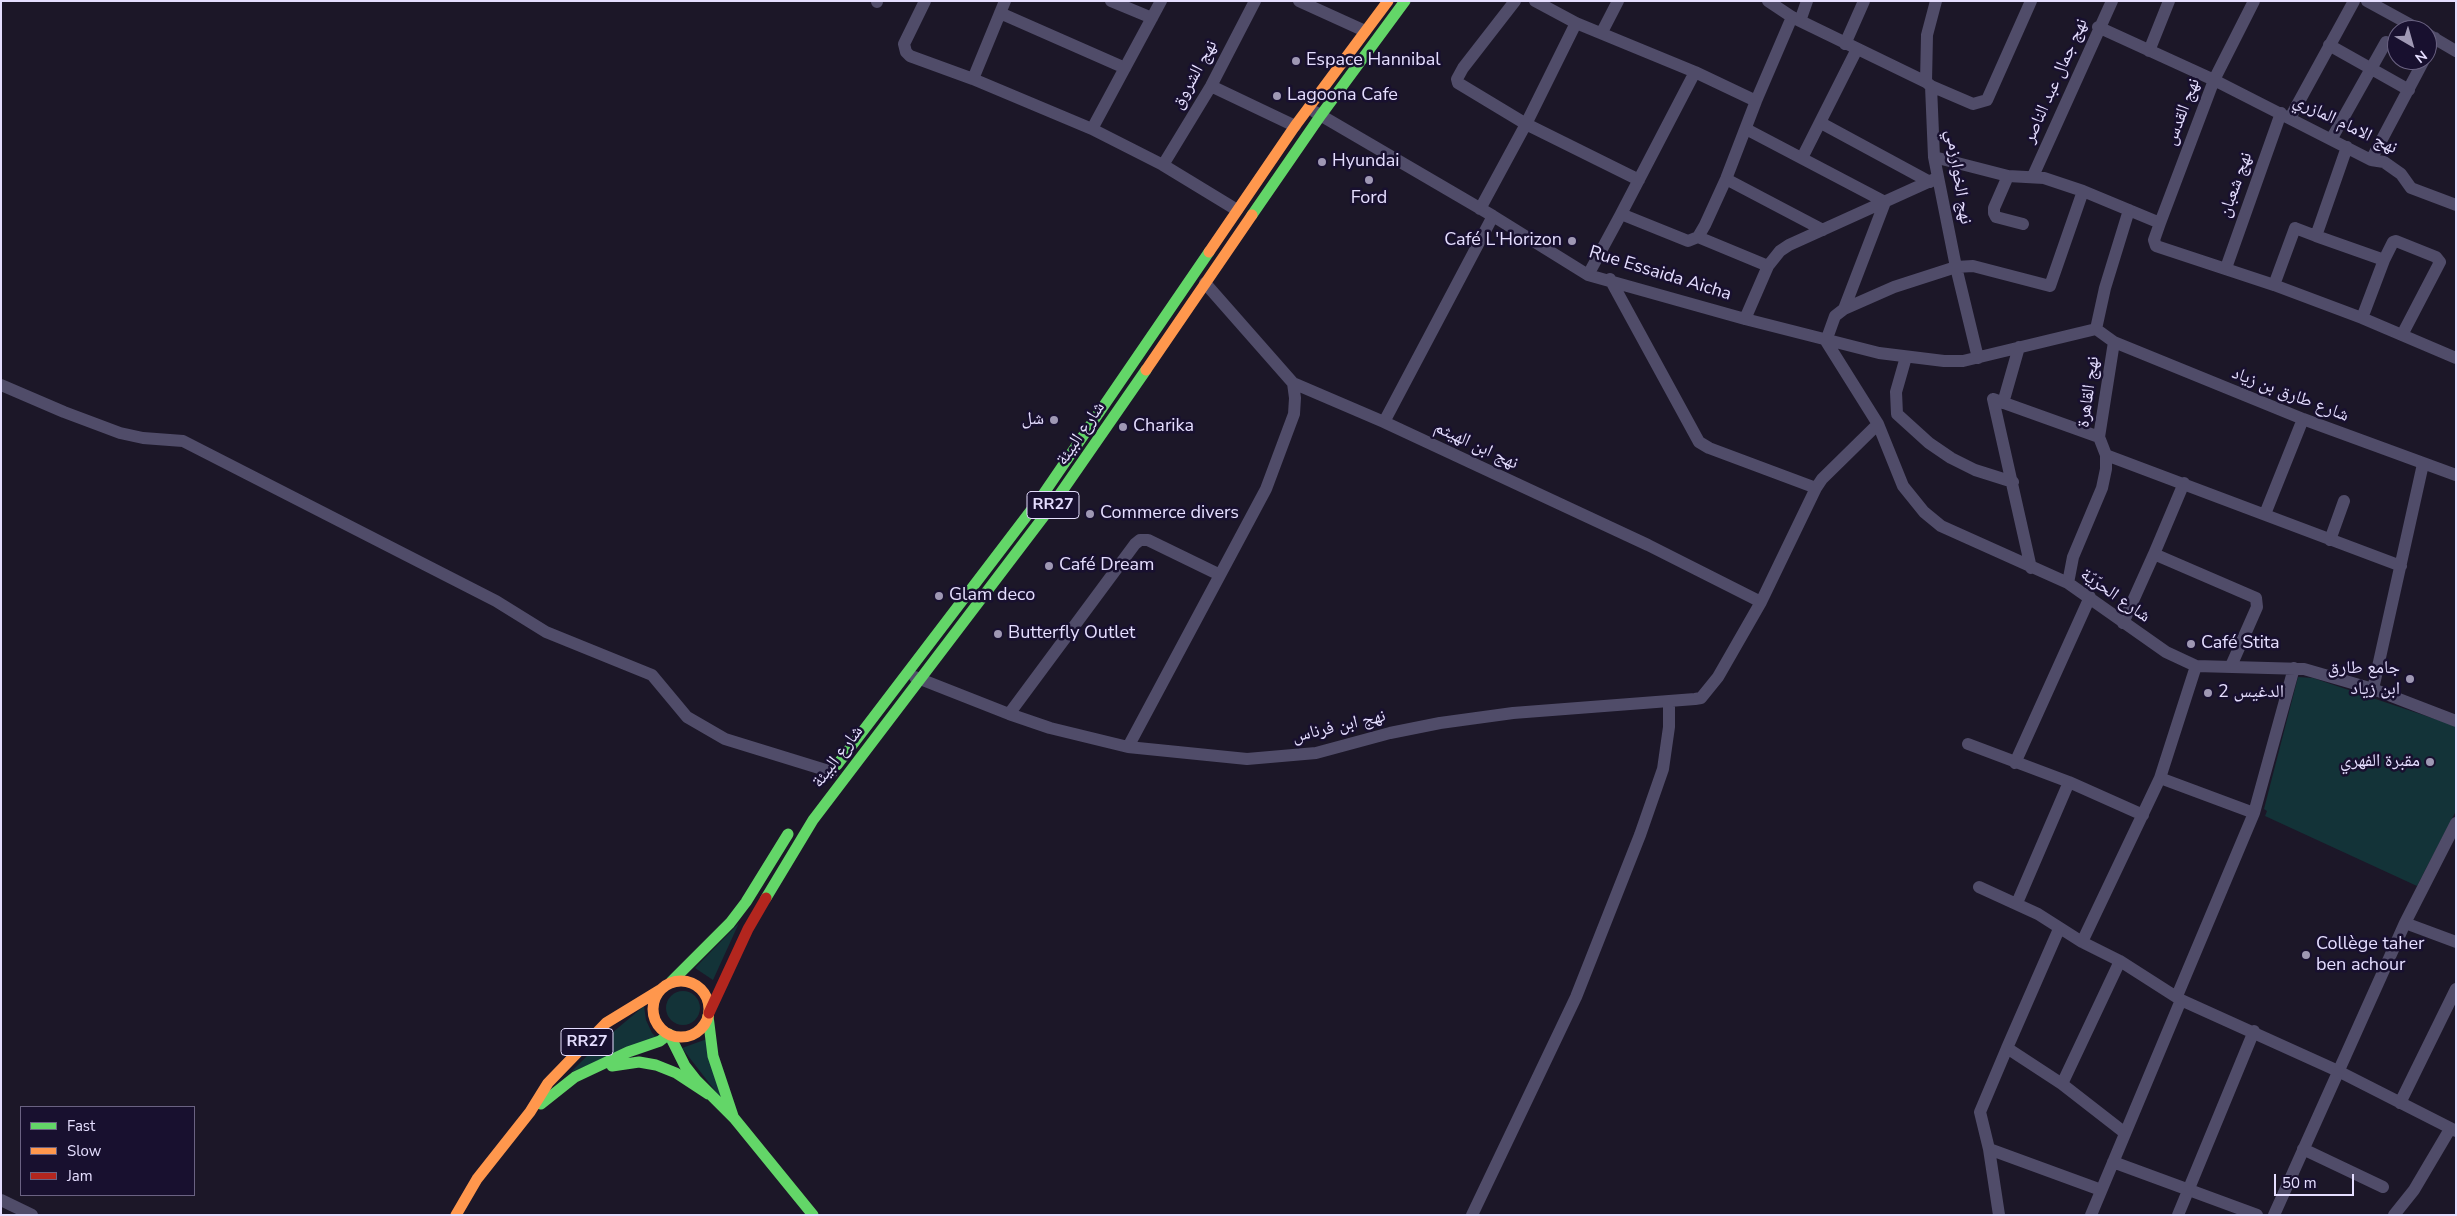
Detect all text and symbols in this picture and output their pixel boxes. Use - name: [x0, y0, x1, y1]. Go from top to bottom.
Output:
- street label: نهج جمال عبد الناصر: [2019, 15, 2093, 147]
- north arrow: [2387, 20, 2437, 70]
- street label: نهج الشروق: [1167, 37, 1223, 113]
- text: N: [2411, 46, 2431, 67]
- place label: Espace Hannibal: [1306, 50, 1441, 72]
- marker: Espace Hannibal: [1290, 55, 1302, 67]
- street label: نهج القدس: [2160, 75, 2206, 149]
- place label: Lagoona Cafe: [1287, 85, 1398, 107]
- marker: Lagoona Cafe: [1271, 90, 1283, 102]
- street label: نهج الامام المازري: [2289, 90, 2401, 160]
- street label: نهج الخوارزمي: [1940, 128, 1976, 226]
- street label: نهج شعبان: [2214, 149, 2258, 221]
- place label: Hyundai: [1332, 151, 1399, 173]
- marker: Hyundai: [1316, 156, 1328, 168]
- marker: Ford: [1363, 174, 1375, 186]
- place label: Ford: [1351, 188, 1387, 210]
- place label: Café L'Horizon: [1444, 230, 1562, 252]
- marker: Café L'Horizon: [1566, 235, 1578, 247]
- street label: Rue Essaida Aicha: [1586, 242, 1734, 306]
- street label: نهج القاهرة: [2073, 355, 2105, 429]
- street label: شارع طارق بن زياد: [2228, 363, 2352, 427]
- street label: شارع البيئة: [1052, 398, 1110, 470]
- place label: شل: [1022, 409, 1044, 431]
- marker: شل: [1048, 414, 1060, 426]
- place label: Charika: [1133, 416, 1194, 438]
- street label: نهج ابن الهيثم: [1431, 417, 1521, 475]
- marker: Charika: [1117, 421, 1129, 433]
- road number: RR27: [1027, 492, 1079, 518]
- place label: Commerce divers: [1100, 503, 1239, 525]
- marker: Commerce divers: [1084, 508, 1096, 520]
- place label: Café Dream: [1059, 555, 1155, 577]
- marker: Café Dream: [1043, 560, 1055, 572]
- street label: شارع الحرّيّة: [2076, 564, 2154, 628]
- place label: Glam deco: [949, 585, 1035, 607]
- marker: Glam deco: [933, 590, 945, 602]
- place label: Butterfly Outlet: [1008, 623, 1135, 645]
- marker: Butterfly Outlet: [992, 628, 1004, 640]
- place label: Café Stita: [2201, 633, 2280, 655]
- marker: Café Stita: [2185, 638, 2197, 650]
- place label: جامع طارق ابن زياد: [2328, 658, 2400, 701]
- marker: جامع طارق ابن زياد: [2404, 673, 2416, 685]
- place label: الدغيس 2: [2218, 682, 2284, 704]
- marker: الدغيس 2: [2202, 687, 2214, 699]
- street label: نهج ابن فرناس: [1290, 706, 1388, 748]
- street label: شارع البيئة: [808, 722, 868, 792]
- place label: مقبرة الفهري: [2340, 751, 2420, 773]
- marker: مقبرة الفهري: [2424, 756, 2436, 768]
- place label: Collège taher ben achour: [2316, 934, 2424, 976]
- marker: Collège taher ben achour: [2300, 949, 2312, 961]
- road number: RR27: [561, 1028, 613, 1056]
- legend: [20, 1106, 195, 1196]
- text: Fast: [67, 1116, 95, 1136]
- text: Slow: [67, 1141, 101, 1161]
- scale bar: [2277, 1164, 2357, 1196]
- text: Jam: [67, 1166, 93, 1186]
- text: 50 m: [2282, 1173, 2317, 1193]

